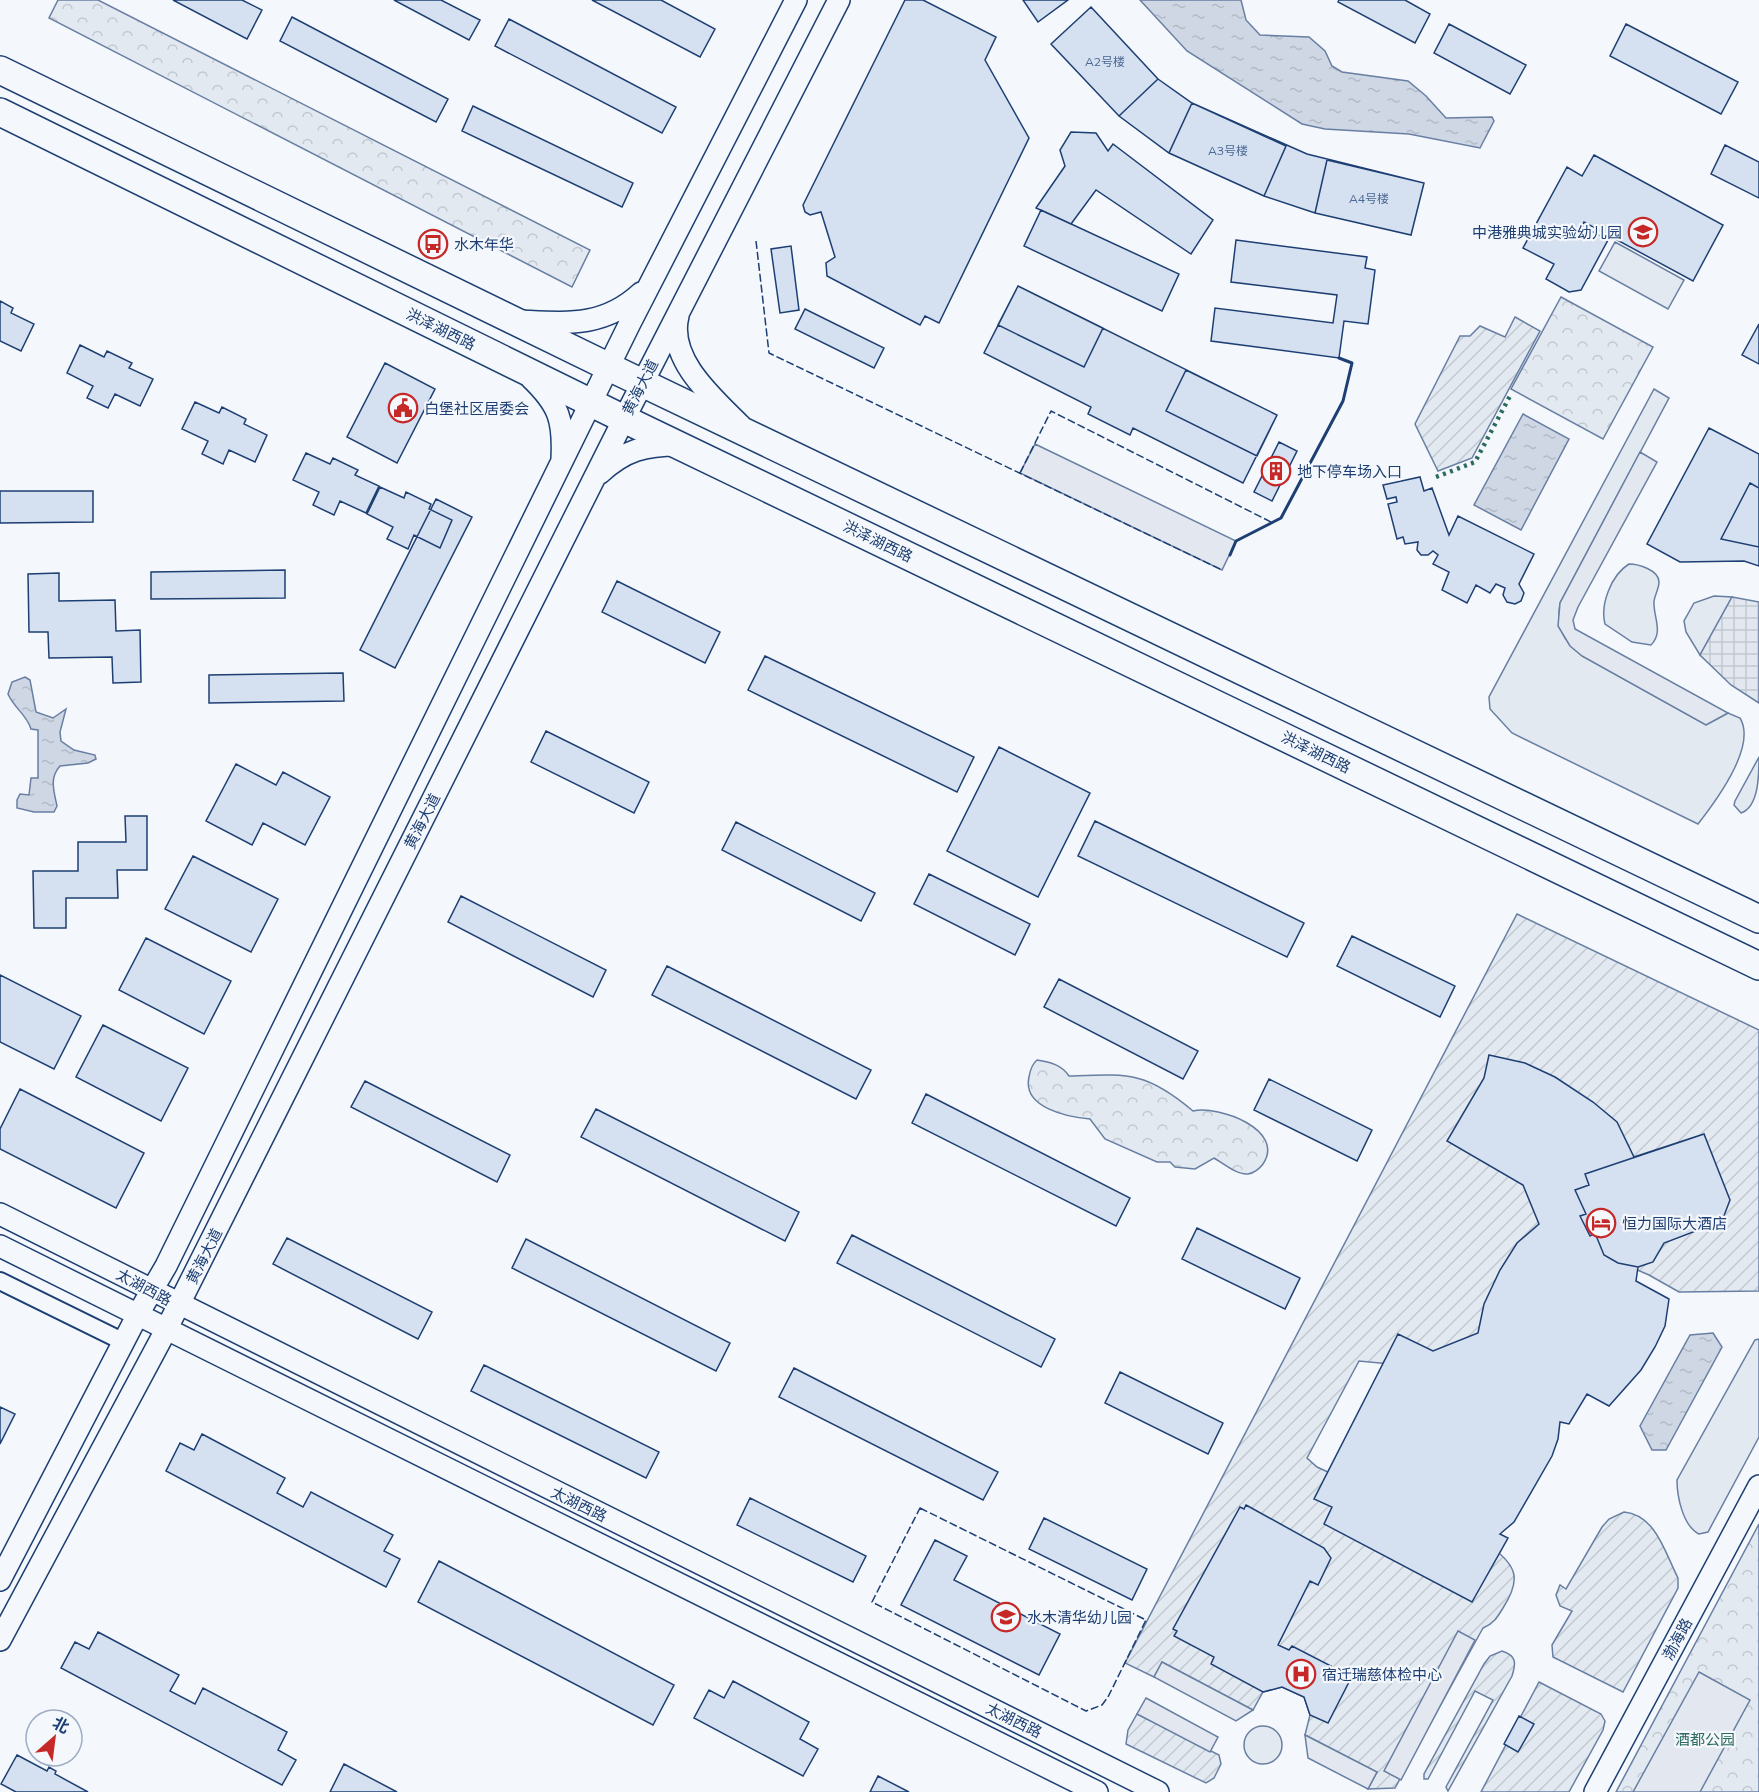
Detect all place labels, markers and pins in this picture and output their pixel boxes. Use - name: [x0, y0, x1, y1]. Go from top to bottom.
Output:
- school or university icon: 中港雅典城实验幼儿园: [1627, 216, 1659, 248]
- place label: 中港雅典城实验幼儿园: [1472, 223, 1622, 242]
- bus stop icon: 水木年华: [417, 228, 449, 260]
- place label: 水木年华: [454, 235, 514, 254]
- public building icon: 白堡社区居委会: [387, 392, 419, 424]
- place label: 白堡社区居委会: [424, 399, 529, 418]
- building icon: 地下停车场入口: [1260, 455, 1292, 487]
- place label: 地下停车场入口: [1297, 462, 1402, 481]
- hotel icon: 恒力国际大酒店: [1585, 1207, 1617, 1239]
- place label: 恒力国际大酒店: [1622, 1214, 1727, 1233]
- school or university icon: 水木清华幼儿园: [990, 1601, 1022, 1633]
- place label: 水木清华幼儿园: [1027, 1608, 1132, 1627]
- hospital icon: 宿迁瑞慈体检中心: [1285, 1658, 1317, 1690]
- place label: 宿迁瑞慈体检中心: [1322, 1665, 1442, 1684]

